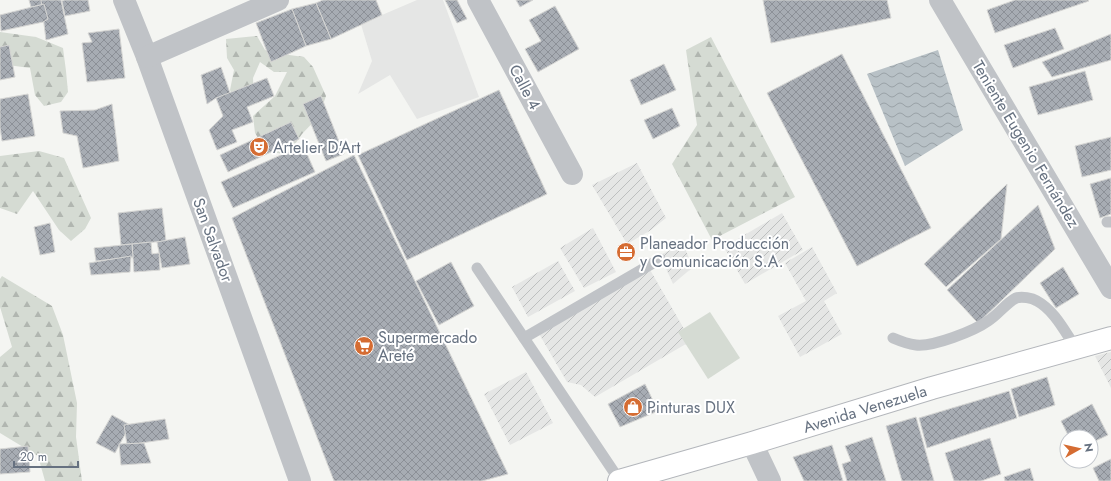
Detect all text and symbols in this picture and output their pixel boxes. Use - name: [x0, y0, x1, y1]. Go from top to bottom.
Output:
- street label: Teniente Eugenio Fernández: [967, 56, 1085, 232]
- street label: Calle 4: [503, 60, 547, 114]
- theatre icon: Artelier D'Art: [248, 136, 270, 158]
- place label: Artelier D'Art: [273, 136, 361, 159]
- street label: San Salvador: [187, 195, 239, 286]
- place label: Planeador Producción y Comunicación S.A.: [640, 232, 789, 273]
- office icon: Planeador Producción y Comunicación S.A.: [615, 241, 637, 263]
- place label: Supermercado Areté: [378, 326, 477, 367]
- supermarket icon: Supermercado Areté: [353, 335, 375, 357]
- street label: Avenida Venezuela: [800, 379, 930, 439]
- shop icon: Pinturas DUX: [622, 396, 644, 418]
- place label: Pinturas DUX: [647, 396, 735, 419]
- north arrow: [1059, 429, 1099, 469]
- text: N: [1080, 442, 1097, 453]
- scale bar: [14, 443, 78, 469]
- text: 20 m: [20, 448, 47, 466]

